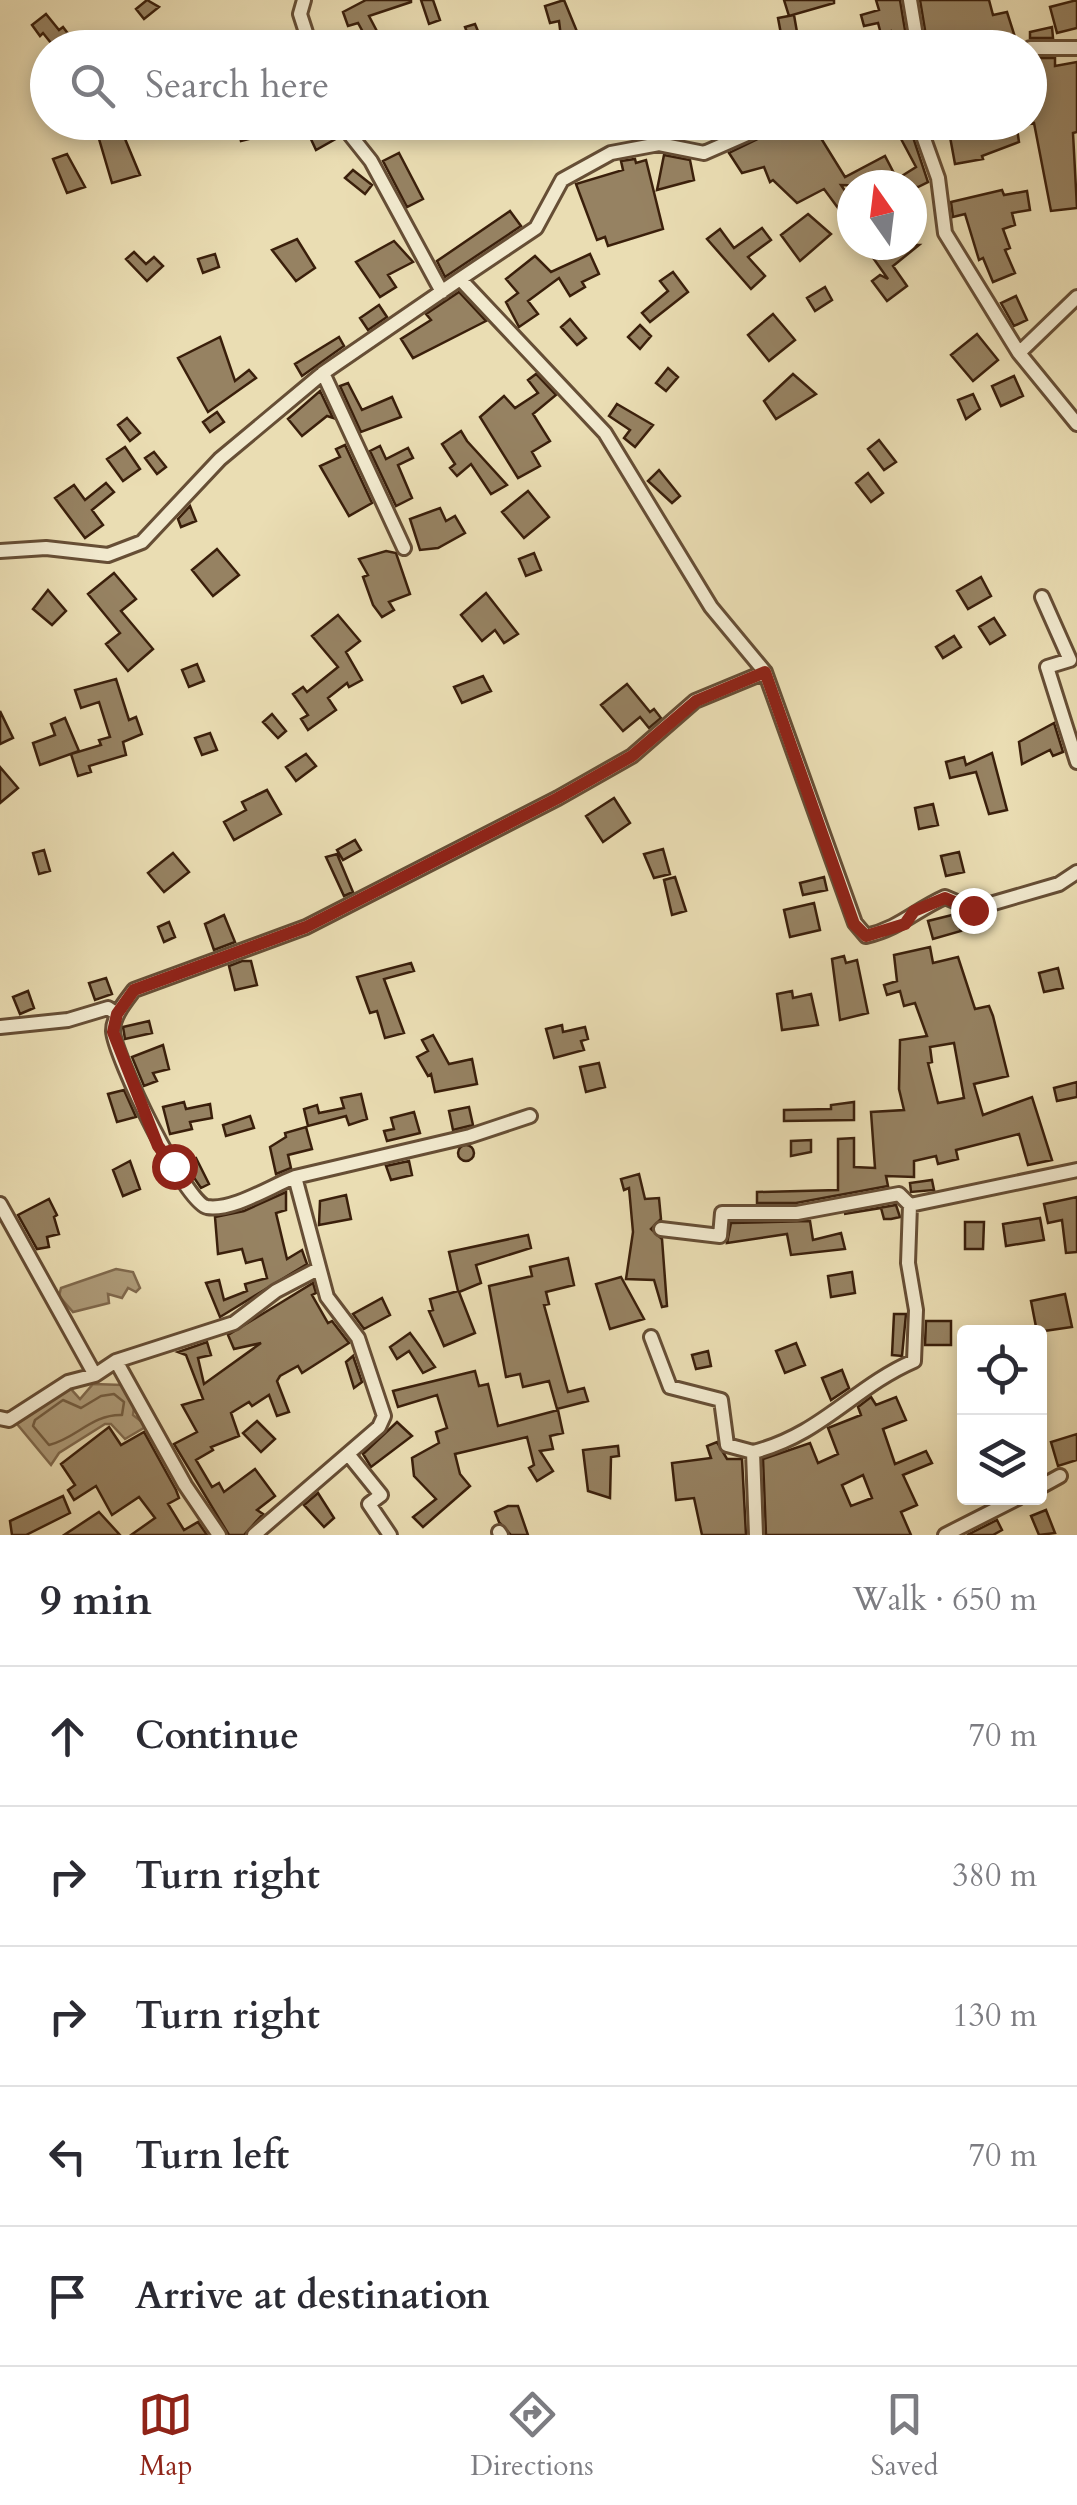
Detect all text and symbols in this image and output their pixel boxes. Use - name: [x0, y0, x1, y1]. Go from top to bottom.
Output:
- search box: [30, 30, 1047, 140]
- icon: search: [65, 58, 120, 113]
- text: Search here: [145, 59, 329, 111]
- north arrow: [837, 170, 927, 260]
- route end: [951, 888, 997, 934]
- route start: [152, 1144, 198, 1190]
- map controls: [957, 1325, 1047, 1505]
- button: locate: [957, 1325, 1047, 1415]
- button: layers: [957, 1415, 1047, 1505]
- text: 9 min: [40, 1572, 152, 1629]
- text: Walk · 650 m: [852, 1578, 1037, 1622]
- icon: ahead: [40, 1709, 95, 1764]
- text: Continue: [135, 1710, 299, 1762]
- text: 70 m: [969, 1714, 1037, 1758]
- icon: right: [40, 1849, 95, 1904]
- text: Turn right: [135, 1850, 320, 1902]
- text: 380 m: [952, 1854, 1037, 1898]
- icon: right: [40, 1989, 95, 2044]
- text: Turn right: [135, 1990, 320, 2042]
- text: 130 m: [952, 1994, 1037, 2038]
- icon: left: [40, 2129, 95, 2184]
- text: Turn left: [135, 2130, 289, 2182]
- text: 70 m: [969, 2134, 1037, 2178]
- icon: arrive: [40, 2269, 95, 2324]
- text: Arrive at destination: [135, 2270, 490, 2322]
- tab: Map: [138, 2387, 193, 2485]
- tab: Directions: [470, 2387, 594, 2485]
- tab: Saved: [871, 2387, 939, 2485]

